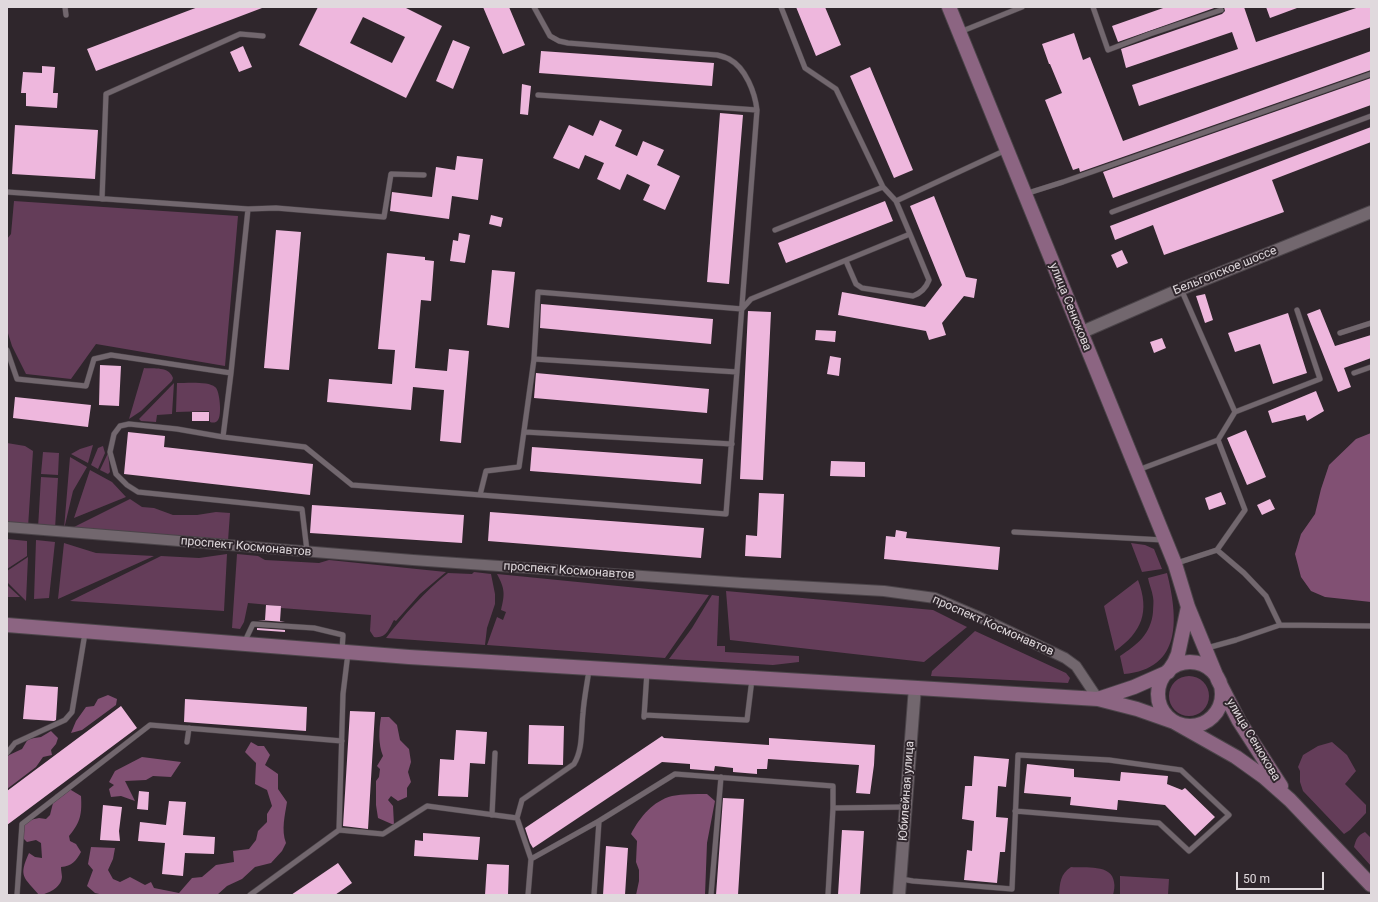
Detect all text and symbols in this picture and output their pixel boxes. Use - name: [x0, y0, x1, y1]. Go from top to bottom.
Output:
- street label: Бельгопское шоссе: [1171, 244, 1279, 298]
- street label: улица Сенюкова: [1046, 261, 1094, 353]
- street label: проспект Космонавтов: [180, 534, 312, 560]
- street label: проспект Космонавтов: [503, 559, 635, 583]
- street label: проспект Космонавтов: [930, 593, 1056, 659]
- street label: улица Сенюкова: [1223, 696, 1283, 784]
- street label: Юбилейная улица: [896, 740, 918, 842]
- scale bar: [1238, 864, 1326, 890]
- text: 50 m: [1243, 872, 1270, 886]

